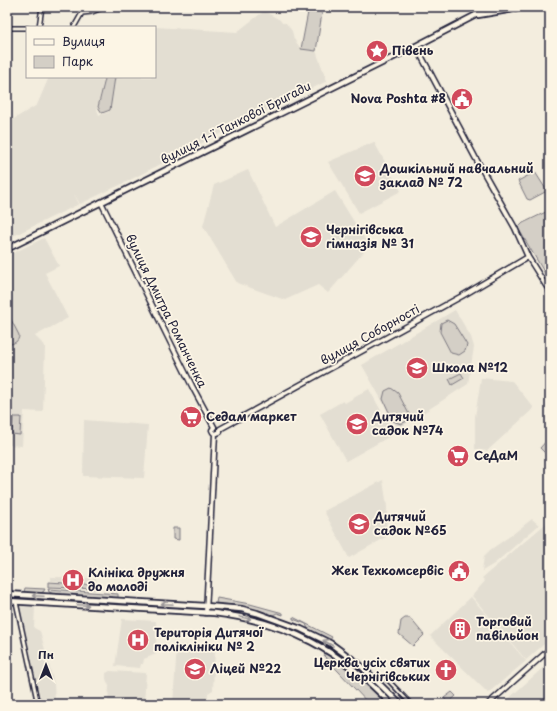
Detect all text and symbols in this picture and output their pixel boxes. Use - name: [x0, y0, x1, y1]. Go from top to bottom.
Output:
- legend: [26, 26, 156, 78]
- text: Вулиця: [62, 32, 105, 50]
- place icon: Півень: [364, 38, 390, 64]
- place label: Півень: [392, 41, 434, 59]
- text: Парк: [62, 52, 94, 70]
- street label: вулиця 1-ї Танкової Бригади: [157, 76, 314, 168]
- public building icon: Nova Poshta #8: [449, 86, 475, 112]
- place label: Nova Poshta #8: [351, 89, 446, 107]
- place label: Дошкільний навчальний заклад № 72: [379, 159, 533, 191]
- school or university icon: Дошкільний навчальний заклад № 72: [352, 163, 378, 189]
- place label: Чернігівська гімназія № 31: [326, 220, 414, 252]
- school or university icon: Чернігівська гімназія № 31: [298, 224, 324, 250]
- street label: вулиця Дмитра Романченка: [122, 231, 212, 391]
- street label: вулиця Соборності: [317, 299, 422, 369]
- school or university icon: Школа №12: [404, 355, 430, 381]
- place label: Школа №12: [432, 358, 509, 376]
- supermarket icon: Седам маркет: [178, 404, 204, 430]
- place label: Седам маркет: [206, 407, 297, 425]
- place label: Дитячий садок №74: [371, 407, 443, 439]
- school or university icon: Дитячий садок №74: [344, 411, 370, 437]
- supermarket icon: СеДаМ: [445, 443, 471, 469]
- place label: СеДаМ: [474, 446, 518, 464]
- place label: Дитячий садок №65: [373, 507, 447, 539]
- school or university icon: Дитячий садок №65: [346, 511, 372, 537]
- public building icon: Жек Техкомсервіс: [446, 558, 472, 584]
- place label: Жек Техкомсервіс: [331, 561, 444, 579]
- place label: Клініка дружня до молоді: [88, 563, 185, 595]
- hospital icon: Клініка дружня до молоді: [60, 567, 86, 593]
- one-way arrow: [32, 592, 45, 599]
- one-way arrow: [161, 600, 174, 607]
- one-way arrow: [76, 602, 89, 609]
- place label: Торговий павільйон: [476, 612, 539, 644]
- one-way arrow: [238, 614, 251, 622]
- building icon: Торговий павільйон: [447, 616, 473, 642]
- place label: Територія Дитячої поліклініки № 2: [154, 623, 265, 655]
- hospital icon: Територія Дитячої поліклініки № 2: [125, 627, 151, 653]
- one-way arrow: [322, 638, 334, 646]
- north arrow: [26, 645, 66, 685]
- text: Пн: [38, 646, 54, 663]
- place label: Церква усіх святих Чернігівських: [314, 653, 431, 685]
- school or university icon: Ліцей №22: [182, 656, 208, 682]
- church icon: Церква усіх святих Чернігівських: [433, 657, 459, 683]
- place label: Ліцей №22: [210, 659, 281, 677]

